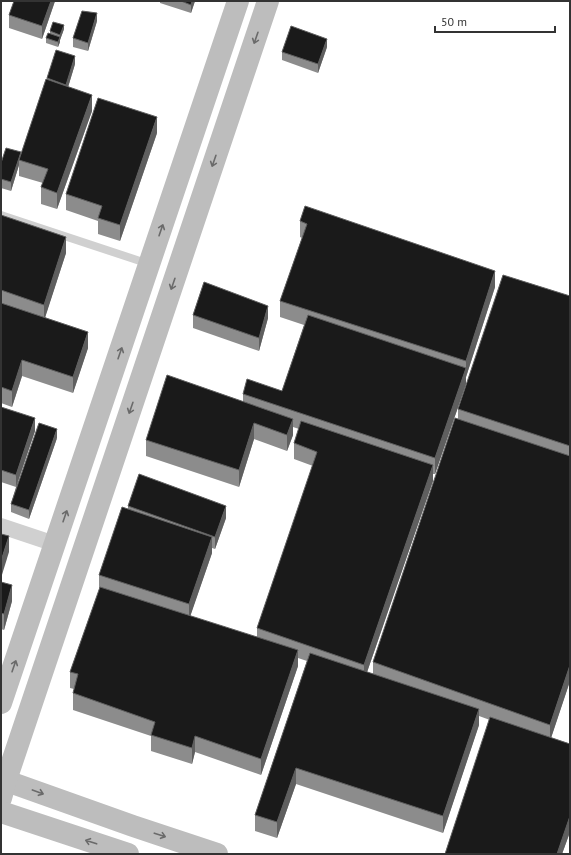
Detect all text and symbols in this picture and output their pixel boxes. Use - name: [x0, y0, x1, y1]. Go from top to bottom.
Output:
- scale bar: [435, 8, 555, 34]
- text: 50 m: [441, 14, 467, 29]
- one-way arrow: [252, 31, 259, 44]
- one-way arrow: [210, 155, 218, 167]
- one-way arrow: [158, 225, 166, 237]
- one-way arrow: [169, 278, 176, 291]
- one-way arrow: [117, 347, 124, 360]
- one-way arrow: [127, 401, 135, 413]
- one-way arrow: [61, 511, 69, 523]
- one-way arrow: [10, 660, 18, 672]
- one-way arrow: [31, 789, 44, 796]
- one-way arrow: [154, 832, 167, 839]
- one-way arrow: [85, 837, 97, 845]

